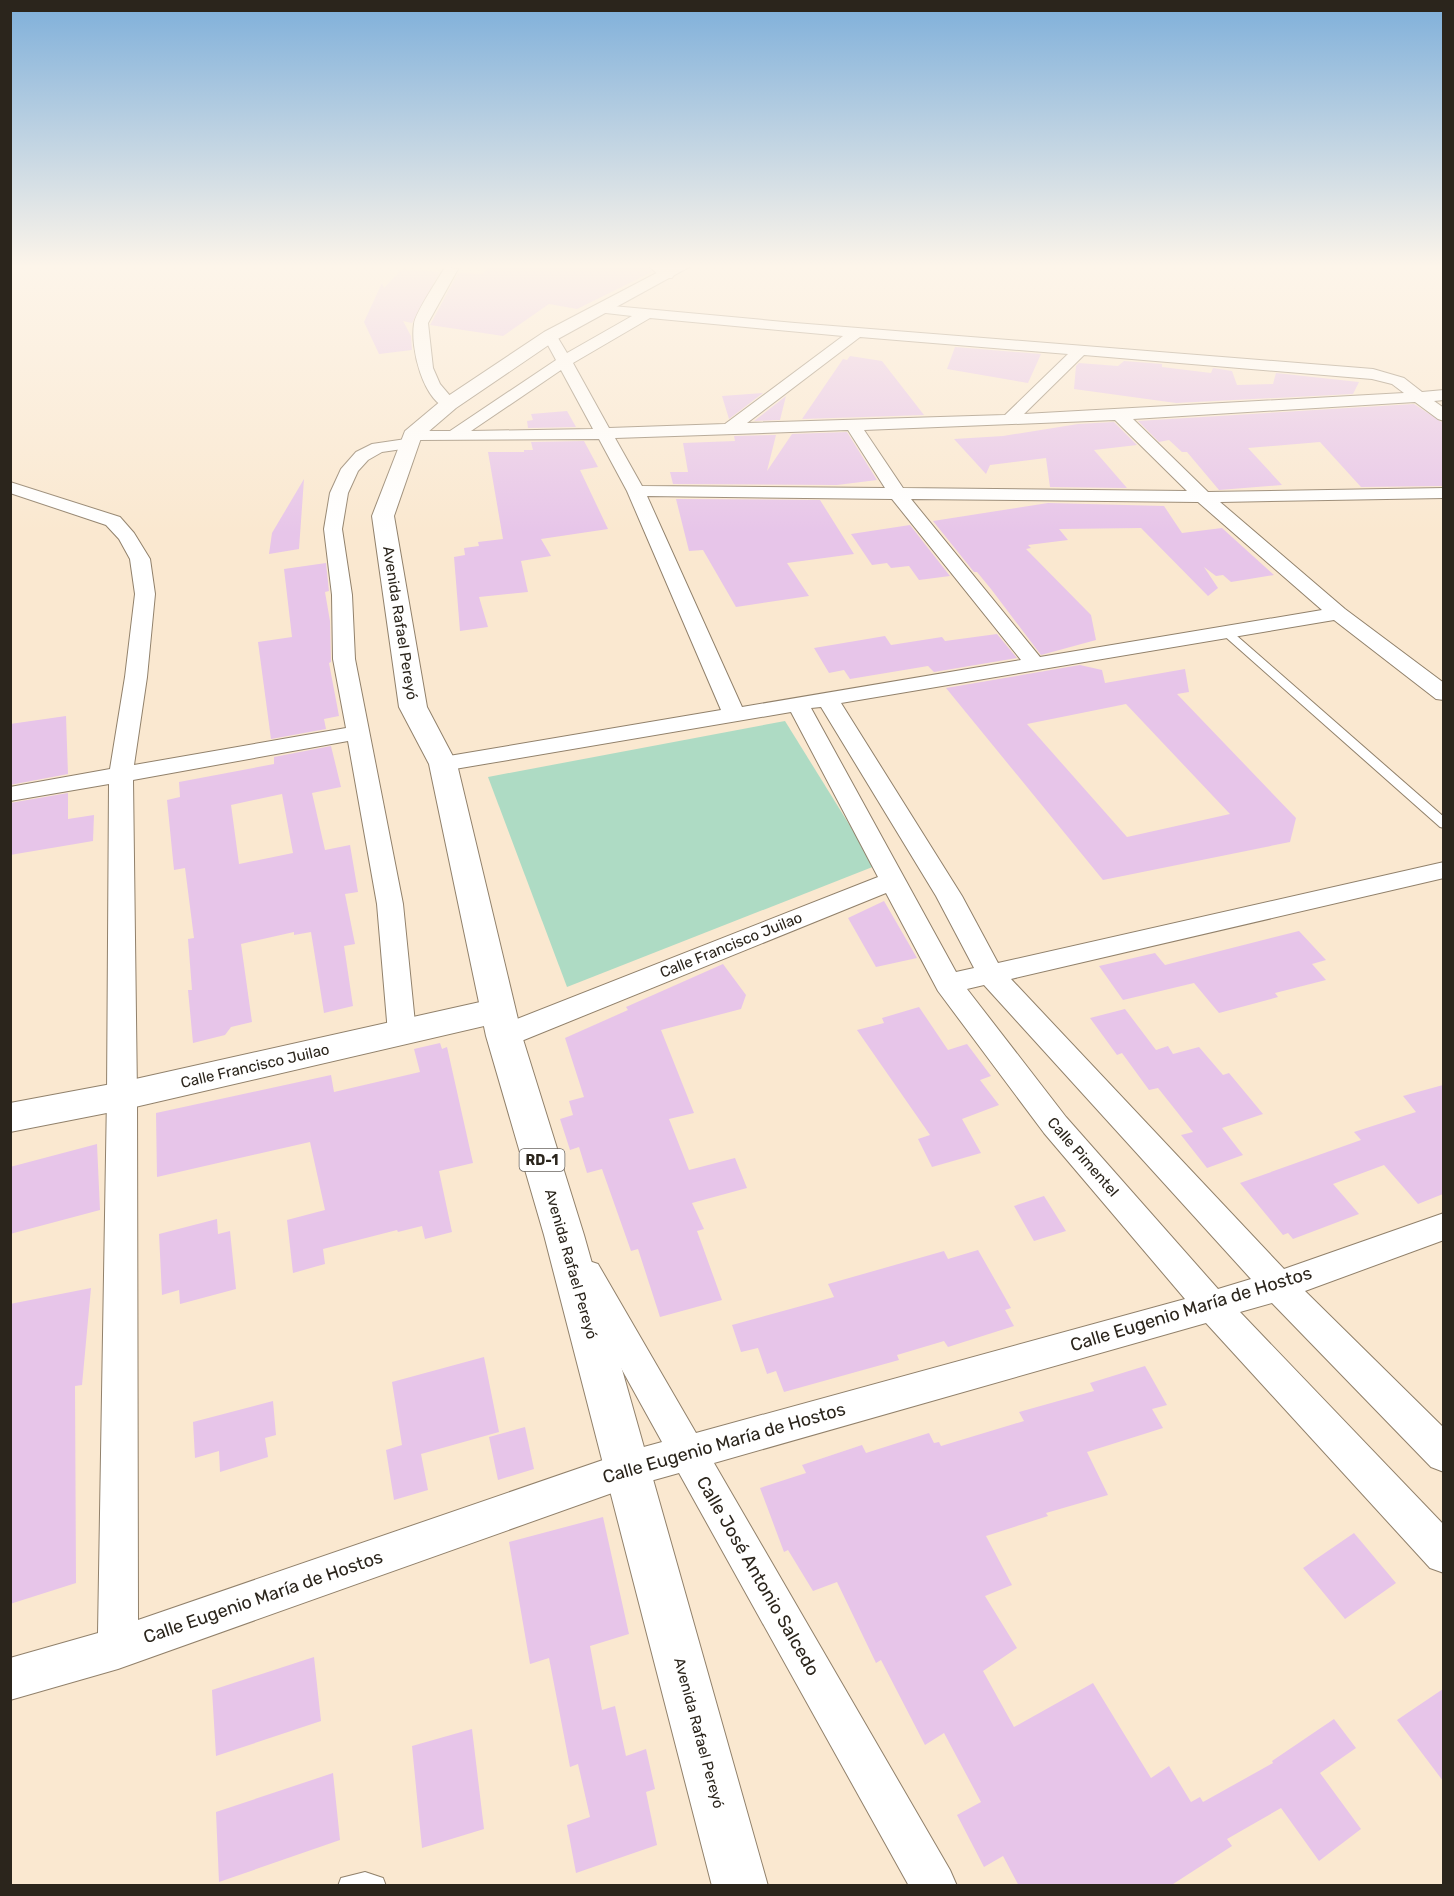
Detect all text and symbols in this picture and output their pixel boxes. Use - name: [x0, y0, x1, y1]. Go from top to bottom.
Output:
- street label: Avenida Rafael Pereyó: [379, 545, 421, 701]
- street label: Calle Francisco Juilao: [657, 908, 805, 982]
- street label: Calle Francisco Juilao: [179, 1040, 331, 1092]
- street label: Calle Pimentel: [1044, 1114, 1122, 1200]
- road number: RD-1: [520, 1149, 564, 1171]
- street label: Avenida Rafael Pereyó: [541, 1187, 601, 1341]
- street label: Calle Eugenio María de Hostos: [1068, 1262, 1314, 1356]
- street label: Calle Eugenio María de Hostos: [600, 1398, 848, 1488]
- street label: Calle José Antonio Salcedo: [692, 1472, 824, 1680]
- street label: Calle Eugenio María de Hostos: [141, 1546, 385, 1648]
- street label: Avenida Rafael Pereyó: [670, 1656, 728, 1810]

